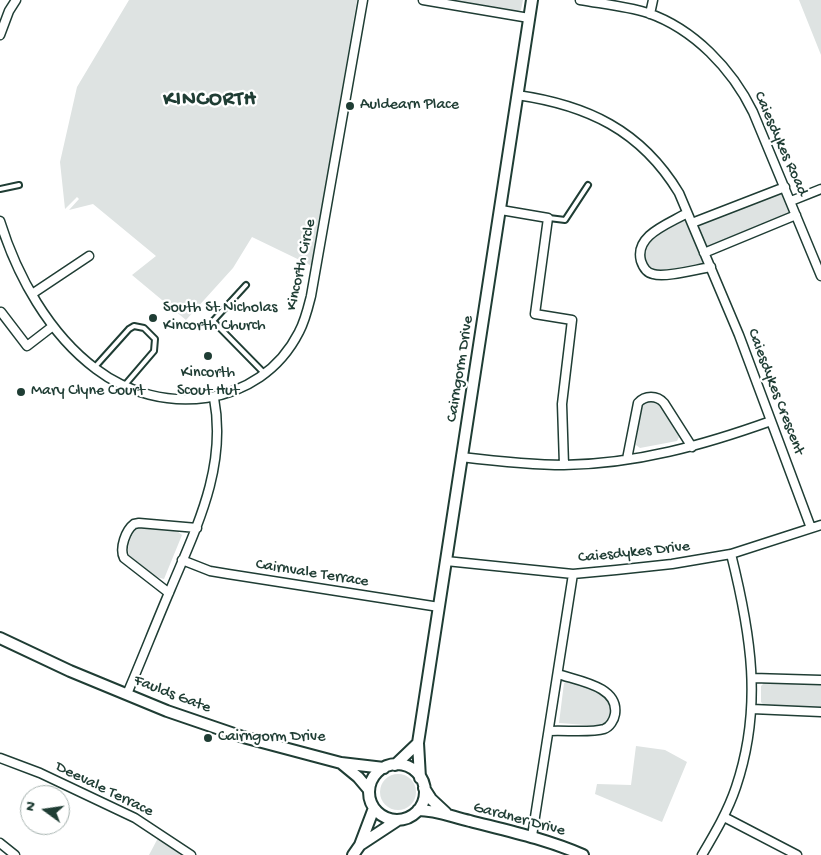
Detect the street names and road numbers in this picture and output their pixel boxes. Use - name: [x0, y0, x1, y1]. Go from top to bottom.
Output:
- street label: Caiesdykes Road: [748, 89, 812, 199]
- street label: Kincorth Circle: [283, 217, 321, 313]
- street label: Cairngorm Drive: [443, 314, 479, 424]
- street label: Caiesdykes Crescent: [742, 326, 808, 458]
- street label: Caiesdykes Drive: [577, 538, 691, 568]
- street label: Cairnvale Terrace: [254, 556, 370, 592]
- street label: Faulds Gate: [131, 672, 213, 718]
- street label: Deevale Terrace: [52, 758, 156, 822]
- street label: Gardner Drive: [471, 799, 567, 841]

